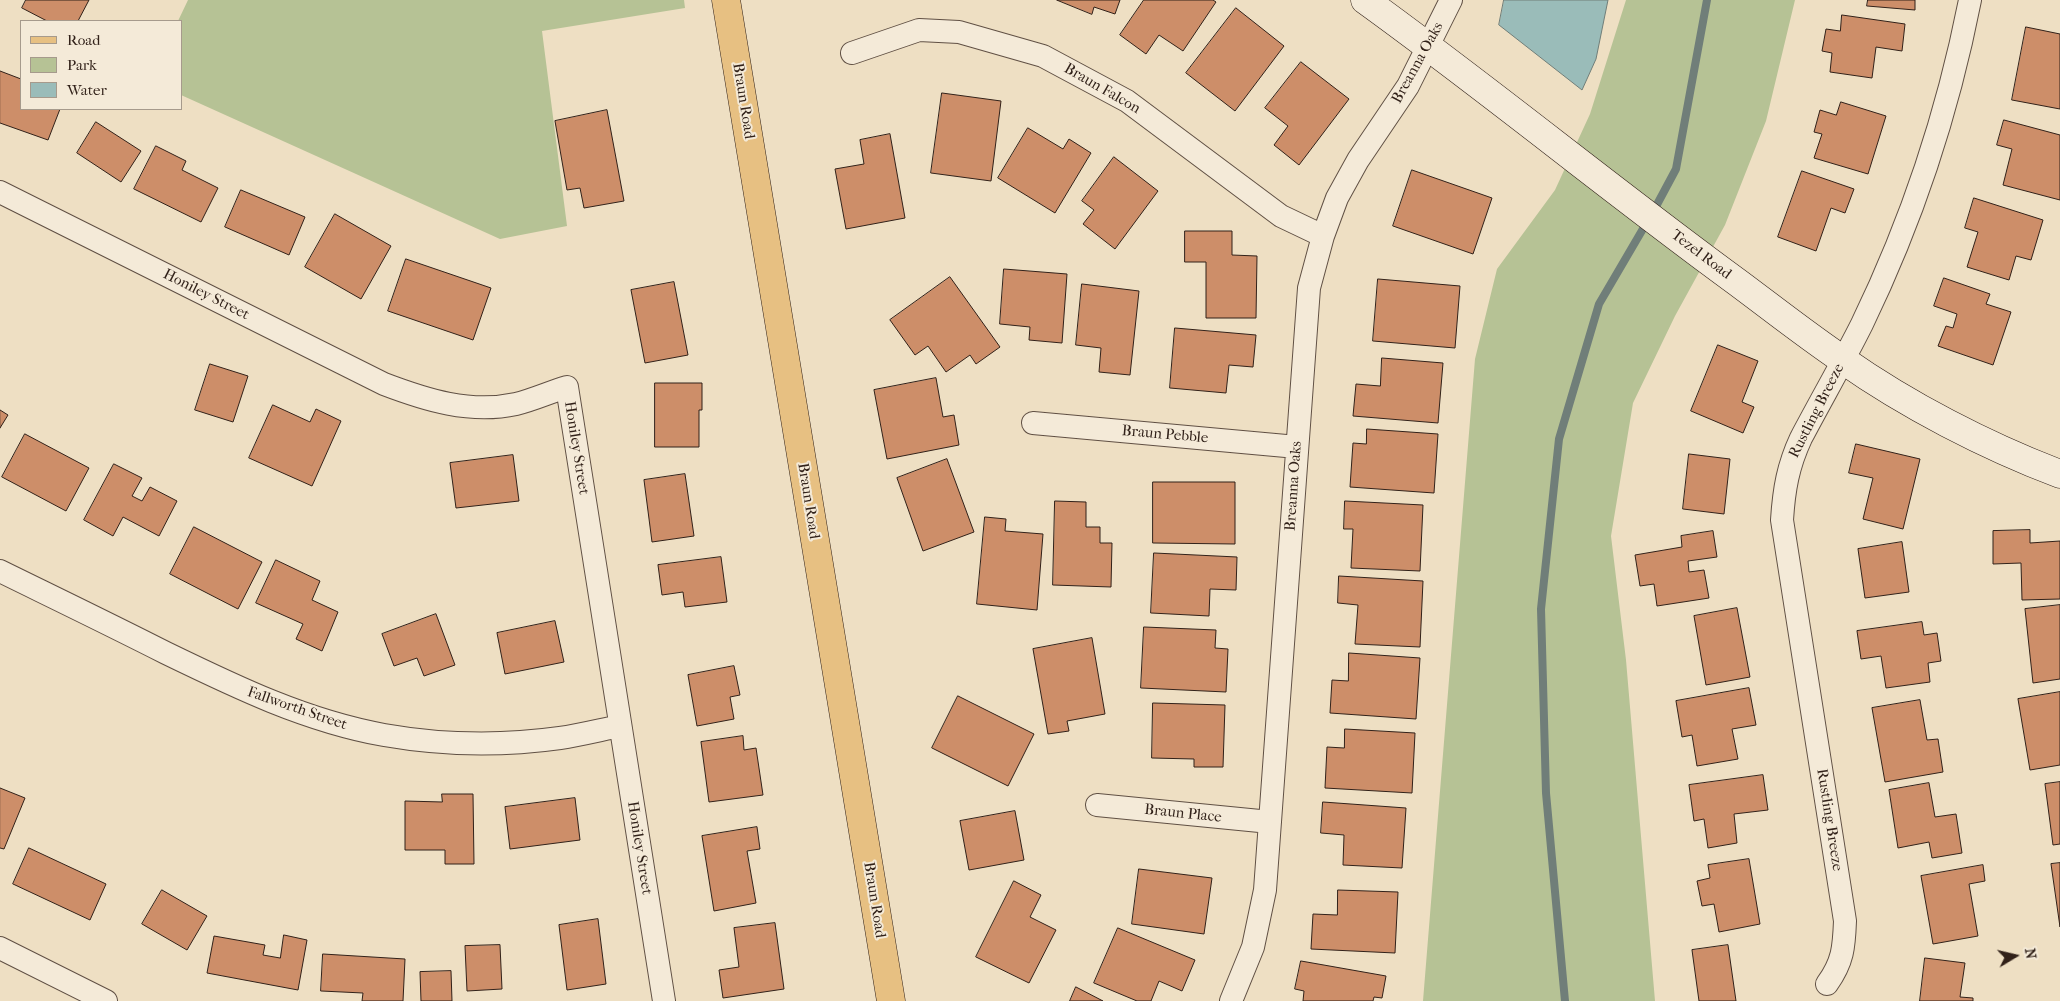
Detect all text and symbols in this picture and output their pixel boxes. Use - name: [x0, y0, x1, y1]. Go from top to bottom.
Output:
- street label: Breanna Oaks: [1388, 19, 1448, 107]
- legend: [20, 20, 182, 110]
- text: Road: [67, 31, 100, 49]
- text: Park: [67, 56, 97, 74]
- street label: Braun Falcon: [1061, 60, 1143, 118]
- street label: Braun Road: [728, 62, 758, 140]
- text: Water: [67, 81, 107, 99]
- street label: Tezel Road: [1667, 226, 1735, 284]
- street label: Honiley Street: [160, 266, 252, 324]
- street label: Rustling Breeze: [1785, 361, 1849, 461]
- street label: Honiley Street: [560, 400, 592, 496]
- street label: Braun Pebble: [1121, 422, 1209, 448]
- street label: Breanna Oaks: [1282, 440, 1306, 532]
- street label: Braun Road: [793, 462, 823, 540]
- street label: Fallworth Street: [245, 683, 349, 735]
- street label: Rustling Breeze: [1812, 767, 1846, 873]
- street label: Honiley Street: [623, 800, 655, 896]
- street label: Braun Place: [1143, 801, 1223, 827]
- street label: Braun Road: [859, 861, 889, 939]
- north arrow: [1990, 931, 2040, 981]
- text: N: [2021, 947, 2040, 960]

